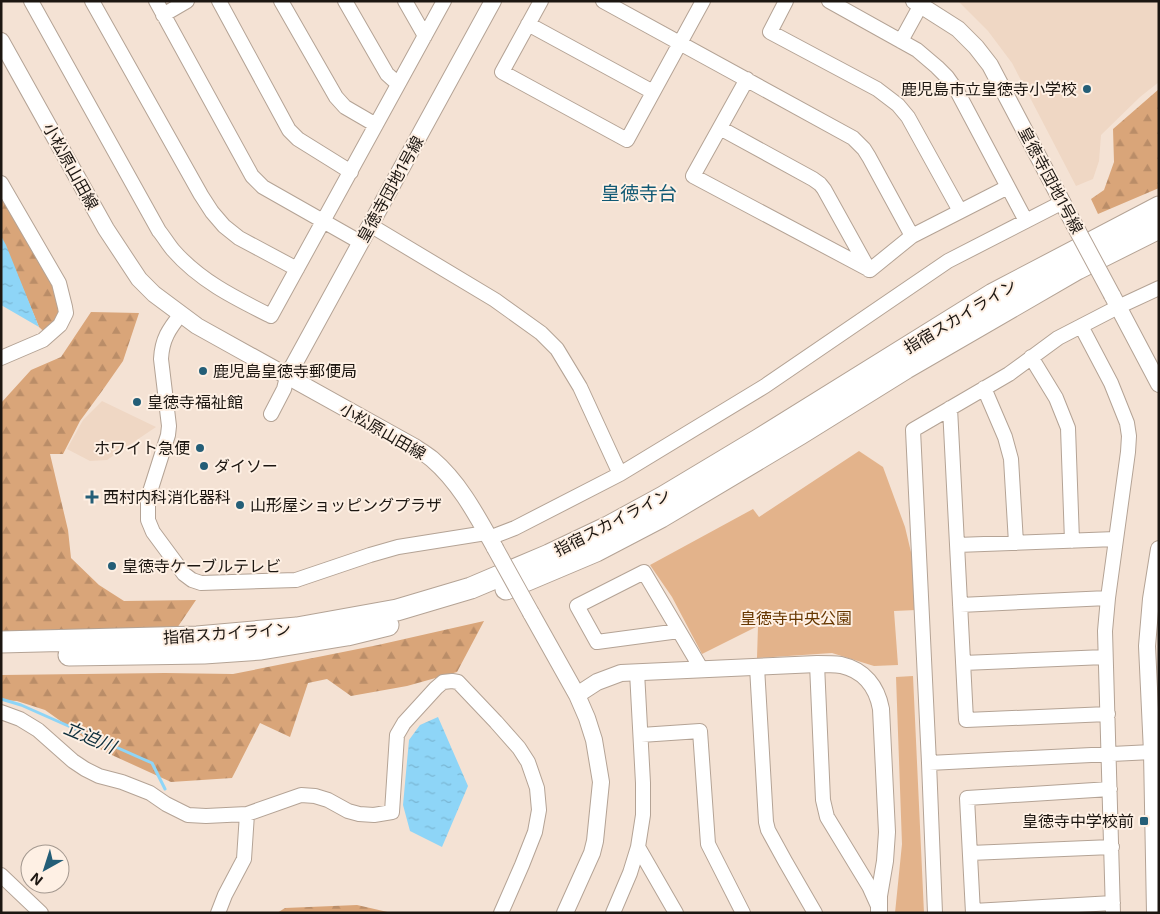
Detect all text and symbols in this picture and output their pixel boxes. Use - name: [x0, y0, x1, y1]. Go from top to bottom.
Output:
- place label: 鹿児島市立皇徳寺小学校: [901, 79, 1077, 99]
- marker: 鹿児島市立皇徳寺小学校: [1081, 83, 1093, 95]
- street label: 小松原山田線: [39, 119, 103, 213]
- street label: 皇徳寺団地1号線: [1014, 123, 1088, 237]
- street label: 皇徳寺団地1号線: [353, 132, 427, 246]
- district label: 皇徳寺台: [601, 182, 677, 205]
- street label: 指宿スカイライン: [900, 274, 1020, 358]
- place label: 鹿児島皇徳寺郵便局: [213, 361, 357, 381]
- marker: 鹿児島皇徳寺郵便局: [197, 365, 209, 377]
- place label: 皇徳寺福祉館: [147, 392, 243, 412]
- marker: 皇徳寺福祉館: [131, 396, 143, 408]
- street label: 小松原山田線: [336, 398, 430, 464]
- place label: ホワイト急便: [94, 438, 190, 458]
- marker: ホワイト急便: [194, 442, 206, 454]
- place label: ダイソー: [214, 456, 278, 476]
- marker: ダイソー: [198, 460, 210, 472]
- street label: 指宿スカイライン: [550, 484, 674, 560]
- place label: 西村内科消化器科: [103, 487, 231, 507]
- marker: 西村内科消化器科: [85, 490, 99, 504]
- place label: 山形屋ショッピングプラザ: [250, 495, 442, 515]
- marker: 山形屋ショッピングプラザ: [234, 499, 246, 511]
- place label: 皇徳寺ケーブルテレビ: [122, 556, 281, 576]
- marker: 皇徳寺ケーブルテレビ: [106, 560, 118, 572]
- park label: 皇徳寺中央公園: [740, 608, 852, 628]
- street label: 指宿スカイライン: [162, 619, 292, 647]
- water label: 立迫川: [61, 717, 121, 758]
- place label: 皇徳寺中学校前: [1022, 811, 1134, 831]
- marker: 皇徳寺中学校前: [1138, 815, 1150, 827]
- north arrow: [20, 844, 70, 894]
- text: N: [27, 870, 46, 889]

